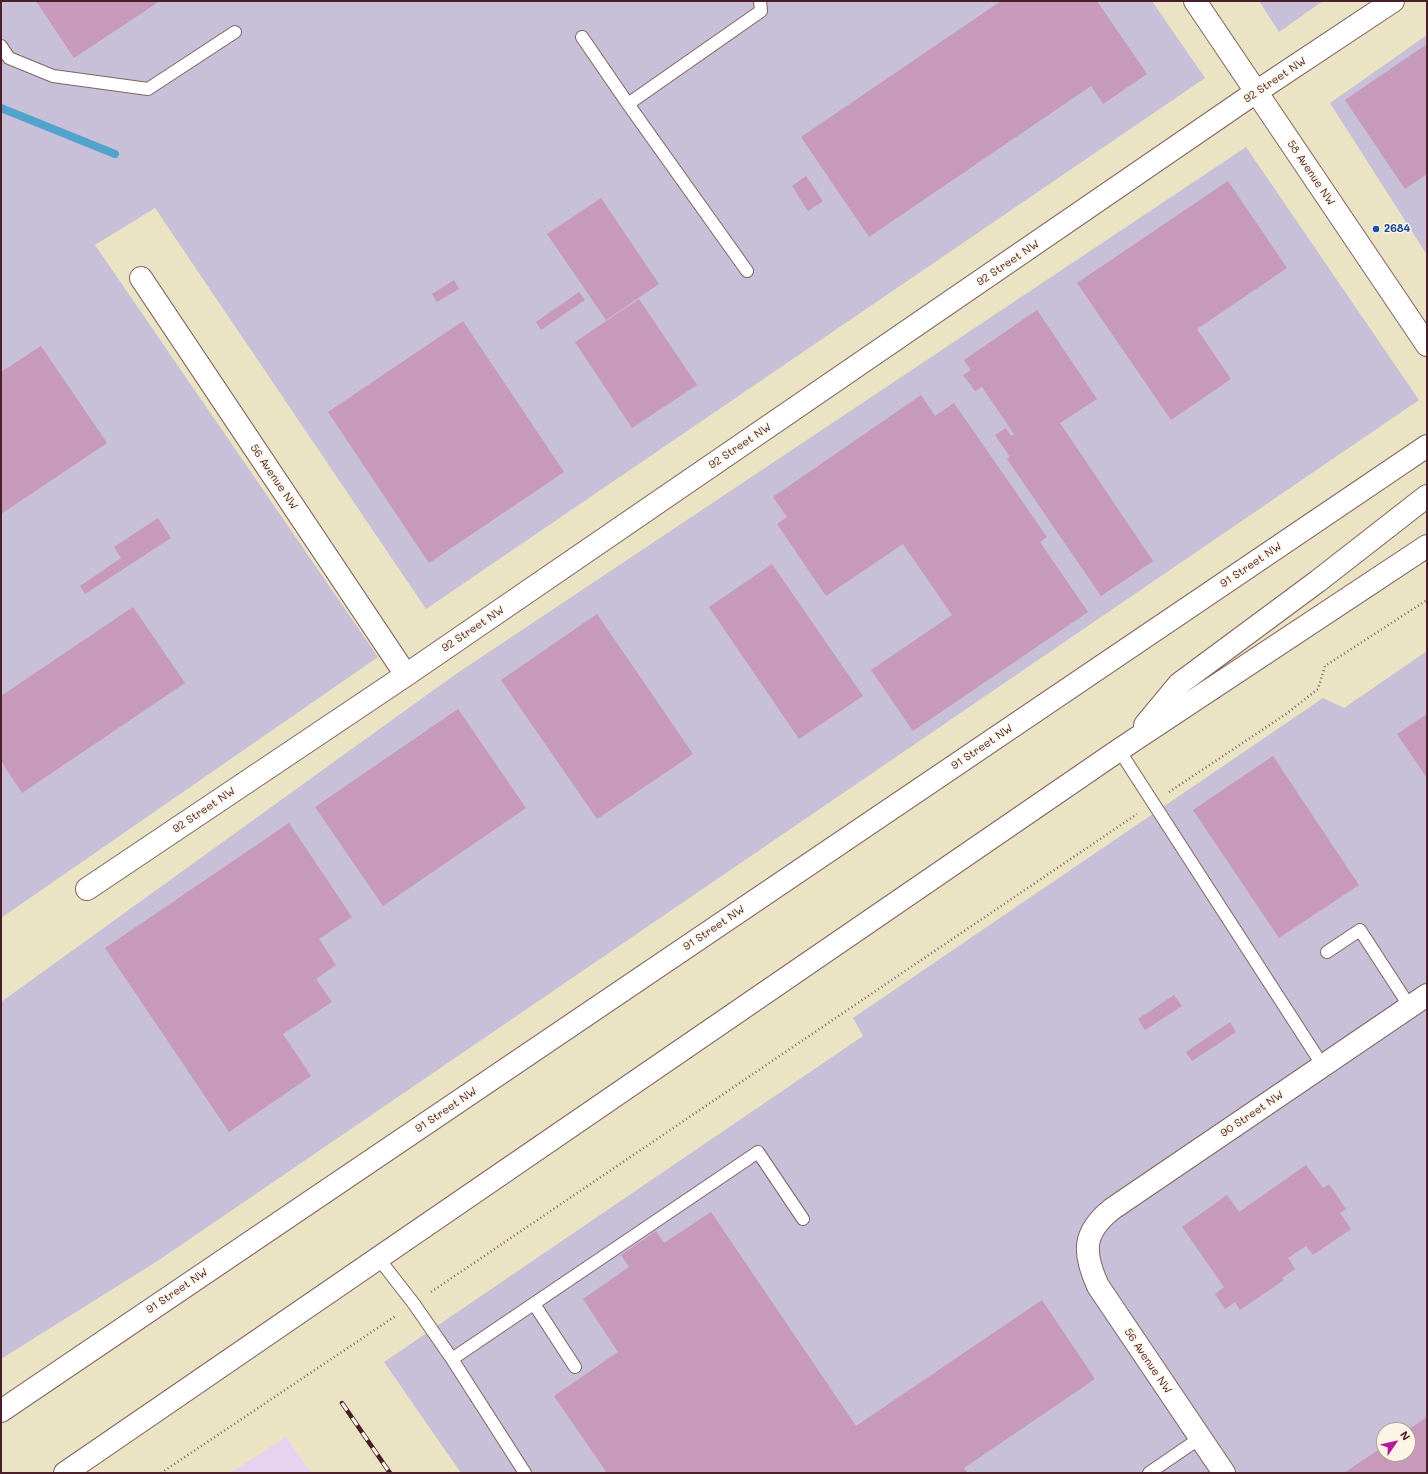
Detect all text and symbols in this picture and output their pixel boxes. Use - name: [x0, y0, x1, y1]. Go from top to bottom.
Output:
- street label: 92 Street NW: [1241, 54, 1309, 106]
- street label: 58 Avenue NW: [1284, 138, 1338, 208]
- place label: 2684: [1384, 222, 1411, 236]
- marker: 2684: [1371, 224, 1381, 234]
- street label: 92 Street NW: [974, 237, 1042, 289]
- street label: 92 Street NW: [706, 420, 774, 472]
- street label: 56 Avenue NW: [247, 442, 301, 512]
- street label: 91 Street NW: [1218, 540, 1284, 590]
- street label: 92 Street NW: [439, 603, 507, 655]
- street label: 91 Street NW: [949, 722, 1015, 772]
- street label: 92 Street NW: [170, 784, 238, 836]
- street label: 91 Street NW: [681, 903, 747, 953]
- street label: 91 Street NW: [413, 1085, 479, 1135]
- street label: 90 Street NW: [1218, 1088, 1286, 1140]
- street label: 91 Street NW: [144, 1266, 210, 1316]
- street label: 56 Avenue NW: [1121, 1326, 1175, 1396]
- north arrow: [1376, 1422, 1416, 1462]
- text: N: [1397, 1428, 1414, 1443]

